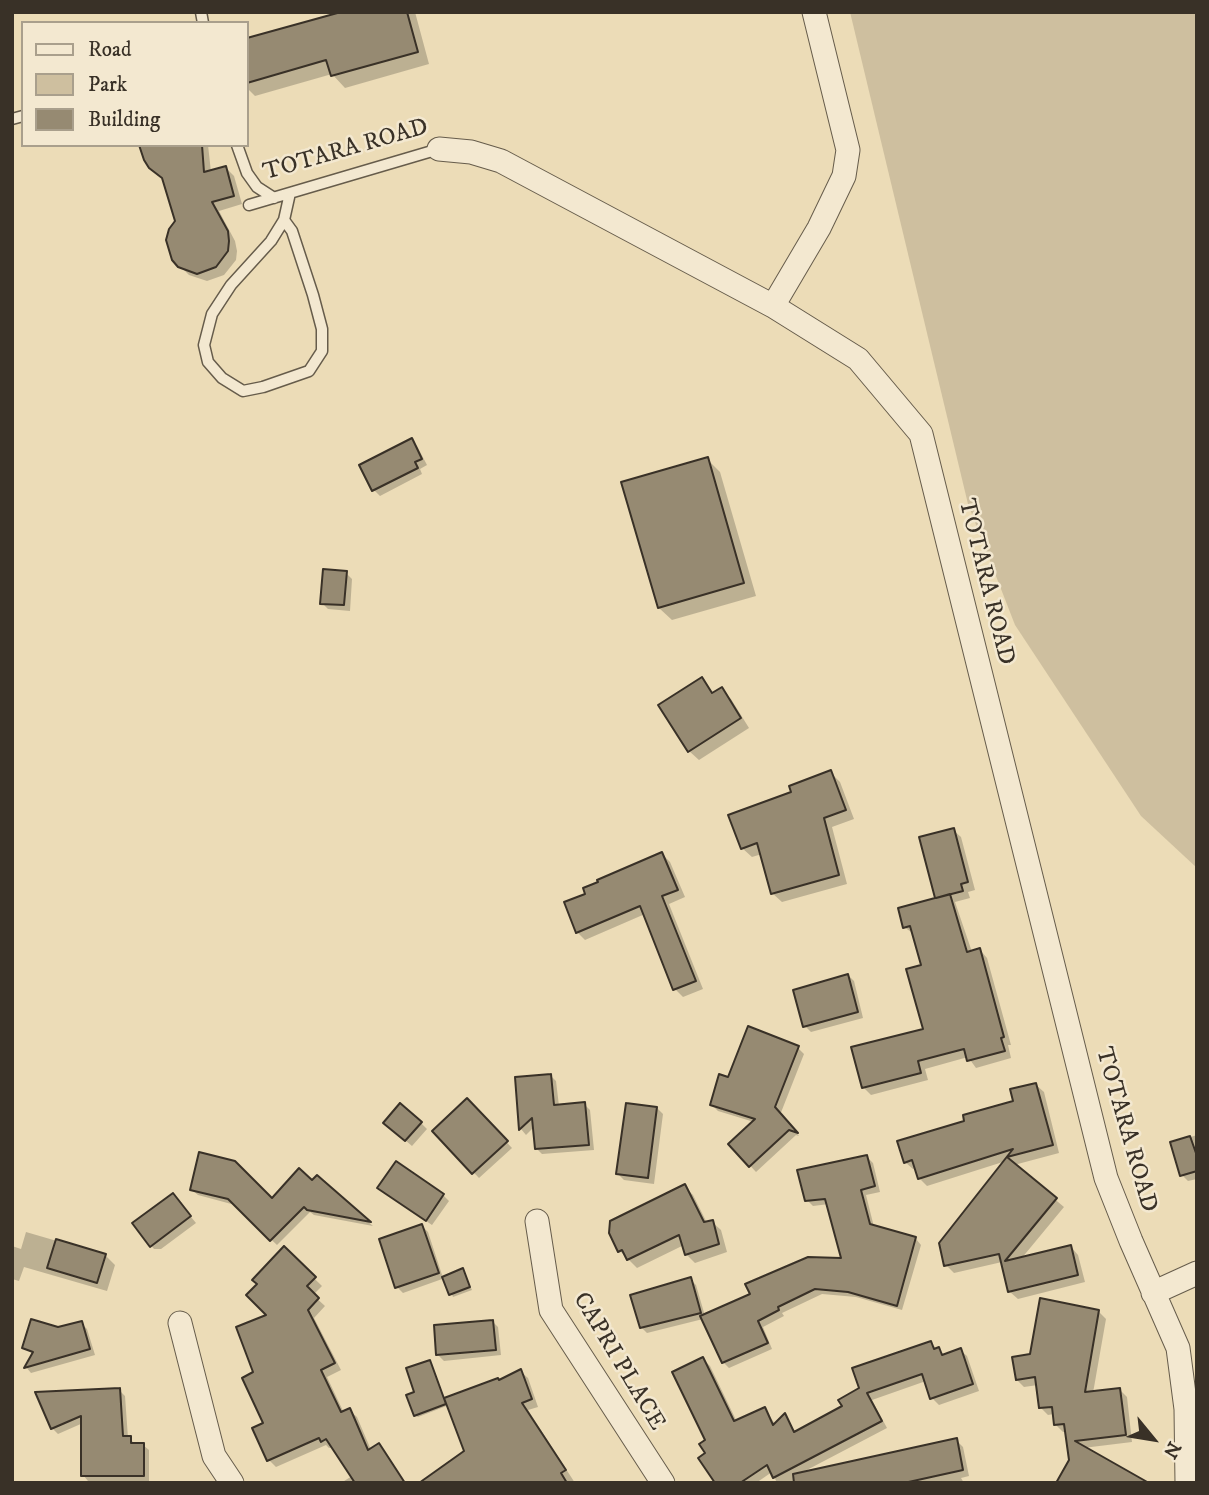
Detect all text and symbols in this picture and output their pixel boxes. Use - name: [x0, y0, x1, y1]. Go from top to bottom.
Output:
- legend: [21, 21, 248, 147]
- text: Road: [88, 37, 132, 63]
- text: Park: [88, 72, 127, 98]
- text: Building: [88, 107, 160, 133]
- street label: TOTARA ROAD: [260, 114, 432, 188]
- street label: TOTARA ROAD: [950, 496, 1020, 668]
- street label: TOTARA ROAD: [1088, 1044, 1162, 1216]
- street label: CAPRI PLACE: [566, 1288, 670, 1436]
- north arrow: [1118, 1404, 1188, 1474]
- text: N: [1158, 1437, 1185, 1462]

